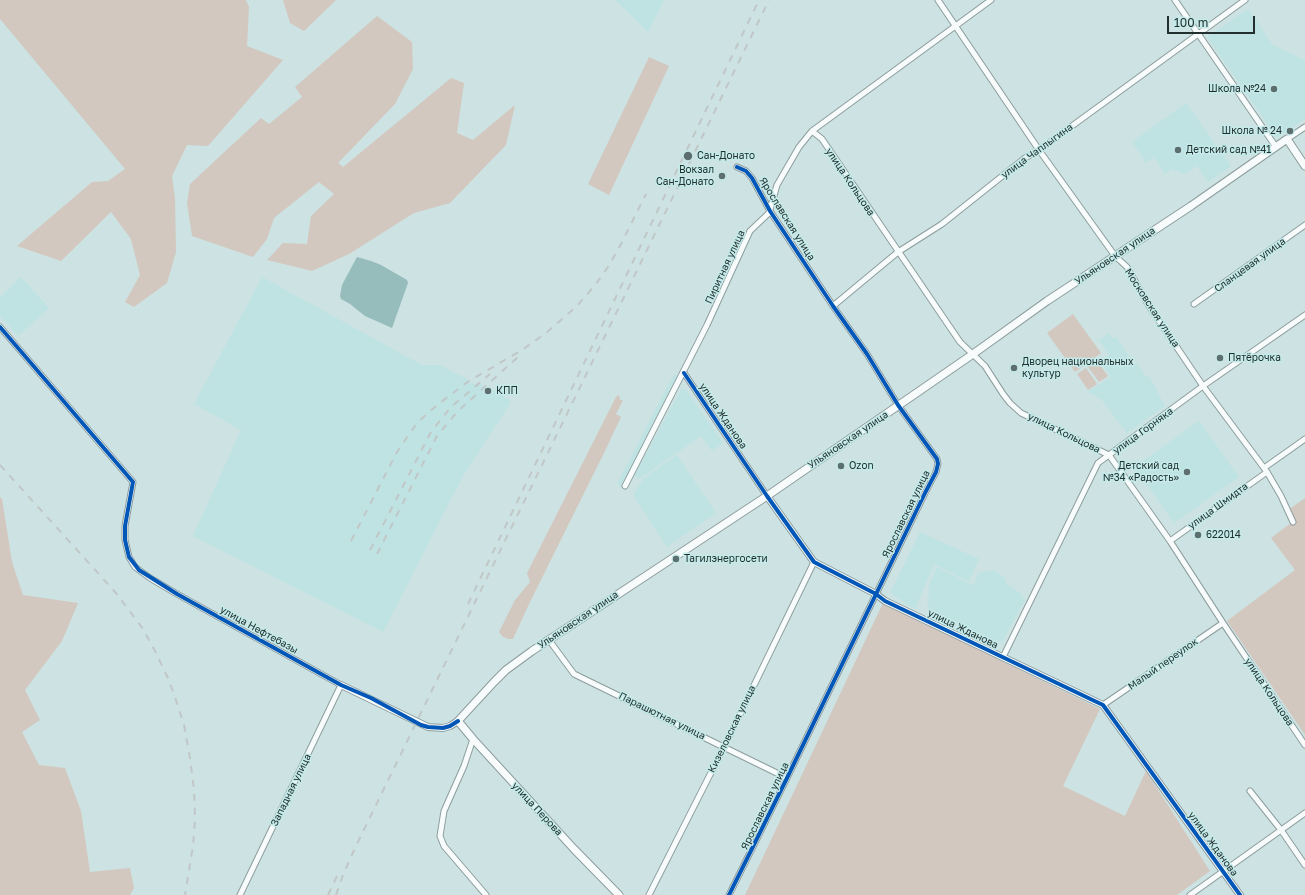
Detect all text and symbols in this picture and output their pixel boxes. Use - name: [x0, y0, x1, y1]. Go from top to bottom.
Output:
- scale bar: [1169, 8, 1257, 34]
- text: 100 m: [1174, 15, 1208, 30]
- place label: Школа №24: [1208, 83, 1266, 95]
- marker: Школа №24: [1269, 84, 1279, 94]
- street label: улица Чаплыгина: [999, 121, 1075, 181]
- place label: Школа № 24: [1222, 125, 1282, 137]
- marker: Школа № 24: [1285, 126, 1295, 136]
- place label: Детский сад №41: [1186, 144, 1271, 156]
- marker: Детский сад №41: [1173, 145, 1183, 155]
- street label: улица Кольцова: [823, 146, 877, 218]
- marker: Сан-Донато: [682, 150, 694, 162]
- place label: Сан-Донато: [697, 150, 755, 162]
- place label: Вокзал Сан-Донато: [656, 164, 714, 188]
- marker: Вокзал Сан-Донато: [717, 171, 727, 181]
- street label: Ярославская улица: [757, 175, 817, 263]
- street label: Ульяновская улица: [1072, 225, 1158, 287]
- street label: Пиритная улица: [703, 228, 747, 306]
- street label: Сланцевая улица: [1212, 235, 1288, 295]
- street label: Московская улица: [1122, 266, 1182, 350]
- place label: Пятёрочка: [1228, 352, 1281, 364]
- marker: Пятёрочка: [1215, 353, 1225, 363]
- place label: Дворец национальных культур: [1022, 356, 1133, 380]
- marker: Дворец национальных культур: [1009, 363, 1019, 373]
- street label: улица Жданова: [697, 381, 749, 451]
- place label: КПП: [496, 385, 518, 397]
- marker: КПП: [483, 386, 493, 396]
- street label: улица Горняка: [1111, 405, 1175, 457]
- street label: Ульяновская улица: [805, 409, 891, 471]
- street label: улица Кольцова: [1026, 410, 1102, 456]
- place label: Ozon: [849, 460, 874, 472]
- place label: Детский сад №34 «Радость»: [1103, 460, 1179, 484]
- marker: Ozon: [836, 461, 846, 471]
- marker: Детский сад №34 «Радость»: [1182, 467, 1192, 477]
- street label: Ярославская улица: [880, 468, 932, 560]
- street label: улица Шмидта: [1186, 480, 1250, 532]
- place label: 622014: [1206, 529, 1241, 541]
- marker: 622014: [1193, 530, 1203, 540]
- place label: Тагилэнергосети: [684, 553, 768, 565]
- marker: Тагилэнергосети: [671, 554, 681, 564]
- street label: Ульяновская улица: [535, 589, 621, 651]
- street label: улица Нефтебазы: [218, 604, 300, 656]
- street label: улица Жданова: [926, 607, 1000, 651]
- street label: Малый переулок: [1126, 635, 1200, 693]
- street label: улица Кольцова: [1242, 656, 1296, 728]
- street label: Кизеловская улица: [706, 683, 758, 775]
- street label: Парашютная улица: [617, 690, 707, 742]
- street label: Западная улица: [268, 752, 314, 828]
- street label: Ярославская улица: [739, 760, 791, 852]
- street label: улица Перова: [509, 780, 565, 838]
- street label: улица Жданова: [1186, 809, 1240, 879]

